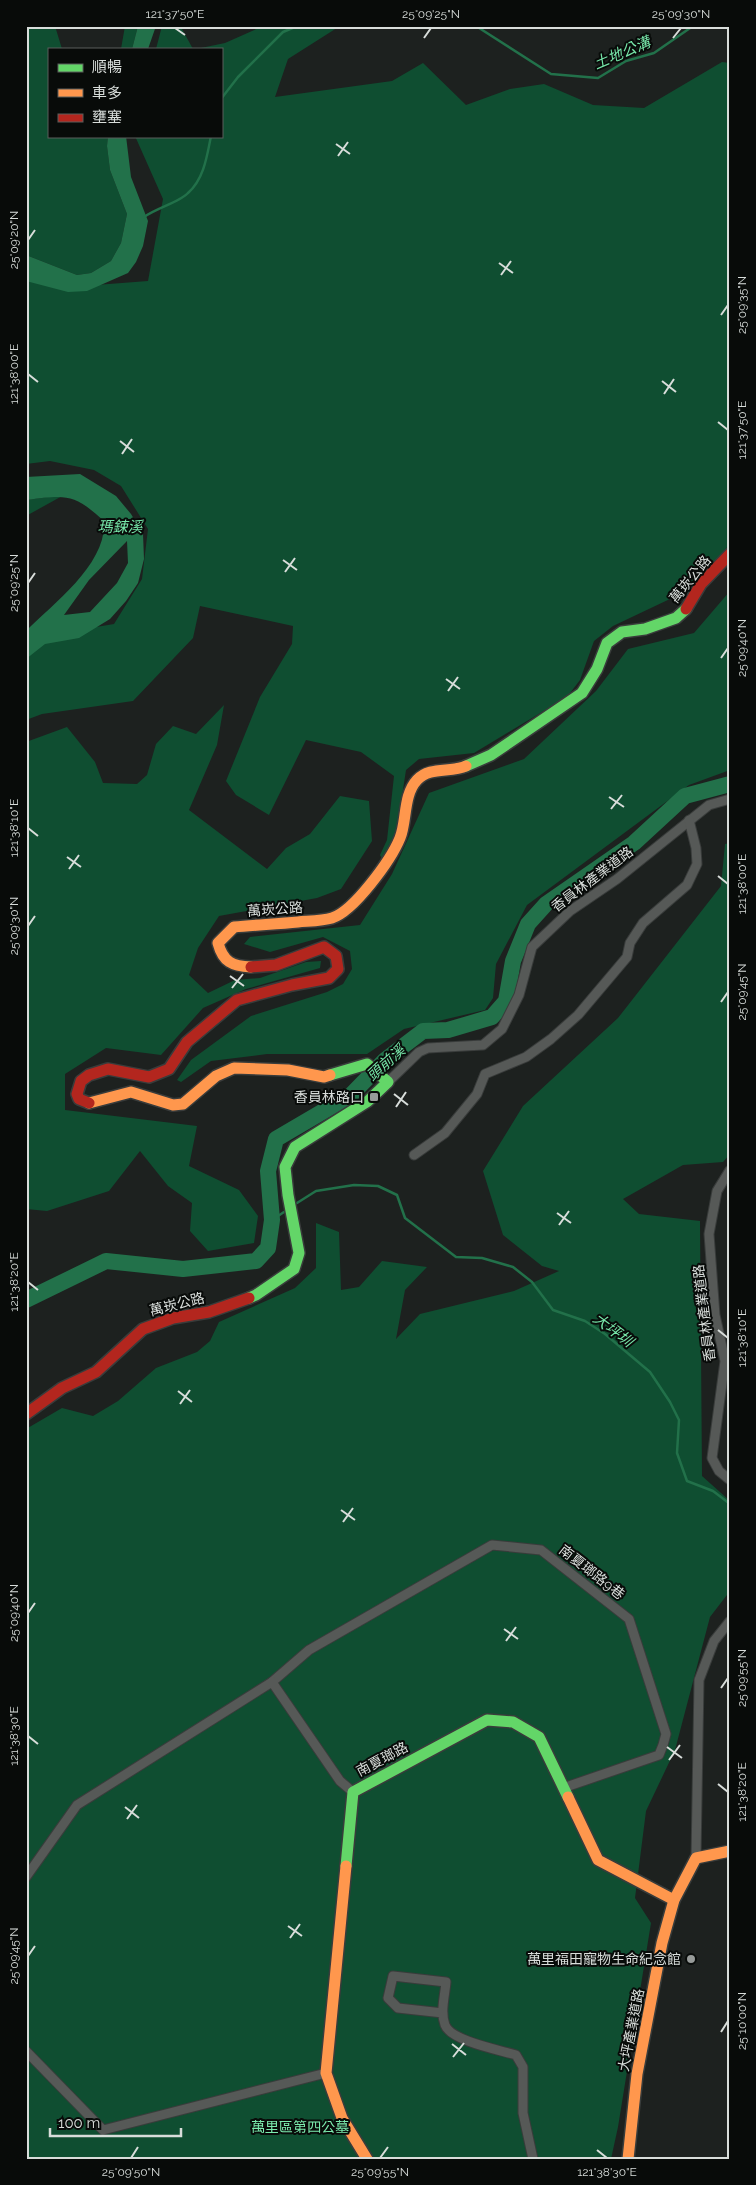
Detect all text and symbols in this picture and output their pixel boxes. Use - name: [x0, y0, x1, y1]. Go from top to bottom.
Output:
- text: 121°37'50"E: [146, 7, 204, 21]
- text: 25°09'25"N: [402, 7, 460, 21]
- text: 25°09'30"N: [652, 7, 710, 21]
- water label: 土地公溝: [591, 32, 655, 73]
- legend: [48, 48, 222, 138]
- text: 順暢: [92, 58, 122, 76]
- text: 車多: [92, 84, 122, 102]
- text: 壅塞: [92, 108, 122, 126]
- text: 25°09'20"N: [7, 211, 21, 269]
- text: 25°09'35"N: [735, 276, 749, 334]
- text: 121°38'00"E: [7, 344, 21, 404]
- text: 121°37'50"E: [735, 401, 749, 459]
- water label: 瑪鋉溪: [97, 518, 144, 536]
- street label: 萬崁公路: [666, 552, 714, 606]
- text: 25°09'25"N: [7, 554, 21, 612]
- text: 25°09'40"N: [735, 619, 749, 677]
- text: 121°38'10"E: [7, 799, 21, 857]
- street label: 香員林產業道路: [548, 843, 636, 915]
- text: 121°38'00"E: [735, 854, 749, 914]
- text: 25°09'30"N: [7, 897, 21, 955]
- street label: 萬崁公路: [247, 899, 303, 919]
- text: 25°09'45"N: [735, 963, 749, 1021]
- water label: 頭前溪: [363, 1040, 410, 1085]
- place label: 香員林路口: [294, 1089, 364, 1105]
- marker: 香員林路口: [368, 1091, 380, 1103]
- text: 121°38'20"E: [7, 1252, 21, 1312]
- street label: 香員林產業道路: [690, 1263, 718, 1363]
- street label: 萬崁公路: [148, 1289, 206, 1319]
- water label: 大坪圳: [590, 1309, 638, 1352]
- text: 121°38'10"E: [735, 1309, 749, 1367]
- street label: 南夏瑯路9巷: [556, 1542, 628, 1602]
- text: 25°09'40"N: [7, 1584, 21, 1642]
- text: 25°09'55"N: [735, 1649, 749, 1707]
- text: 121°38'30"E: [7, 1706, 21, 1766]
- street label: 南夏瑯路: [354, 1739, 410, 1779]
- text: 121°38'20"E: [735, 1762, 749, 1822]
- text: 25°09'45"N: [7, 1927, 21, 1985]
- place label: 萬里福田寵物生命紀念館: [527, 1951, 681, 1967]
- marker: 萬里福田寵物生命紀念館: [685, 1953, 697, 1965]
- street label: 大坪產業道路: [615, 1987, 647, 2073]
- text: 25°10'00"N: [735, 1992, 749, 2050]
- scale bar: [50, 2105, 181, 2137]
- text: 100 m: [58, 2114, 100, 2132]
- park label: 萬里區第四公墓: [251, 2119, 349, 2135]
- text: 25°09'50"N: [102, 2165, 160, 2179]
- text: 25°09'55"N: [351, 2165, 409, 2179]
- text: 121°38'30"E: [577, 2165, 637, 2179]

